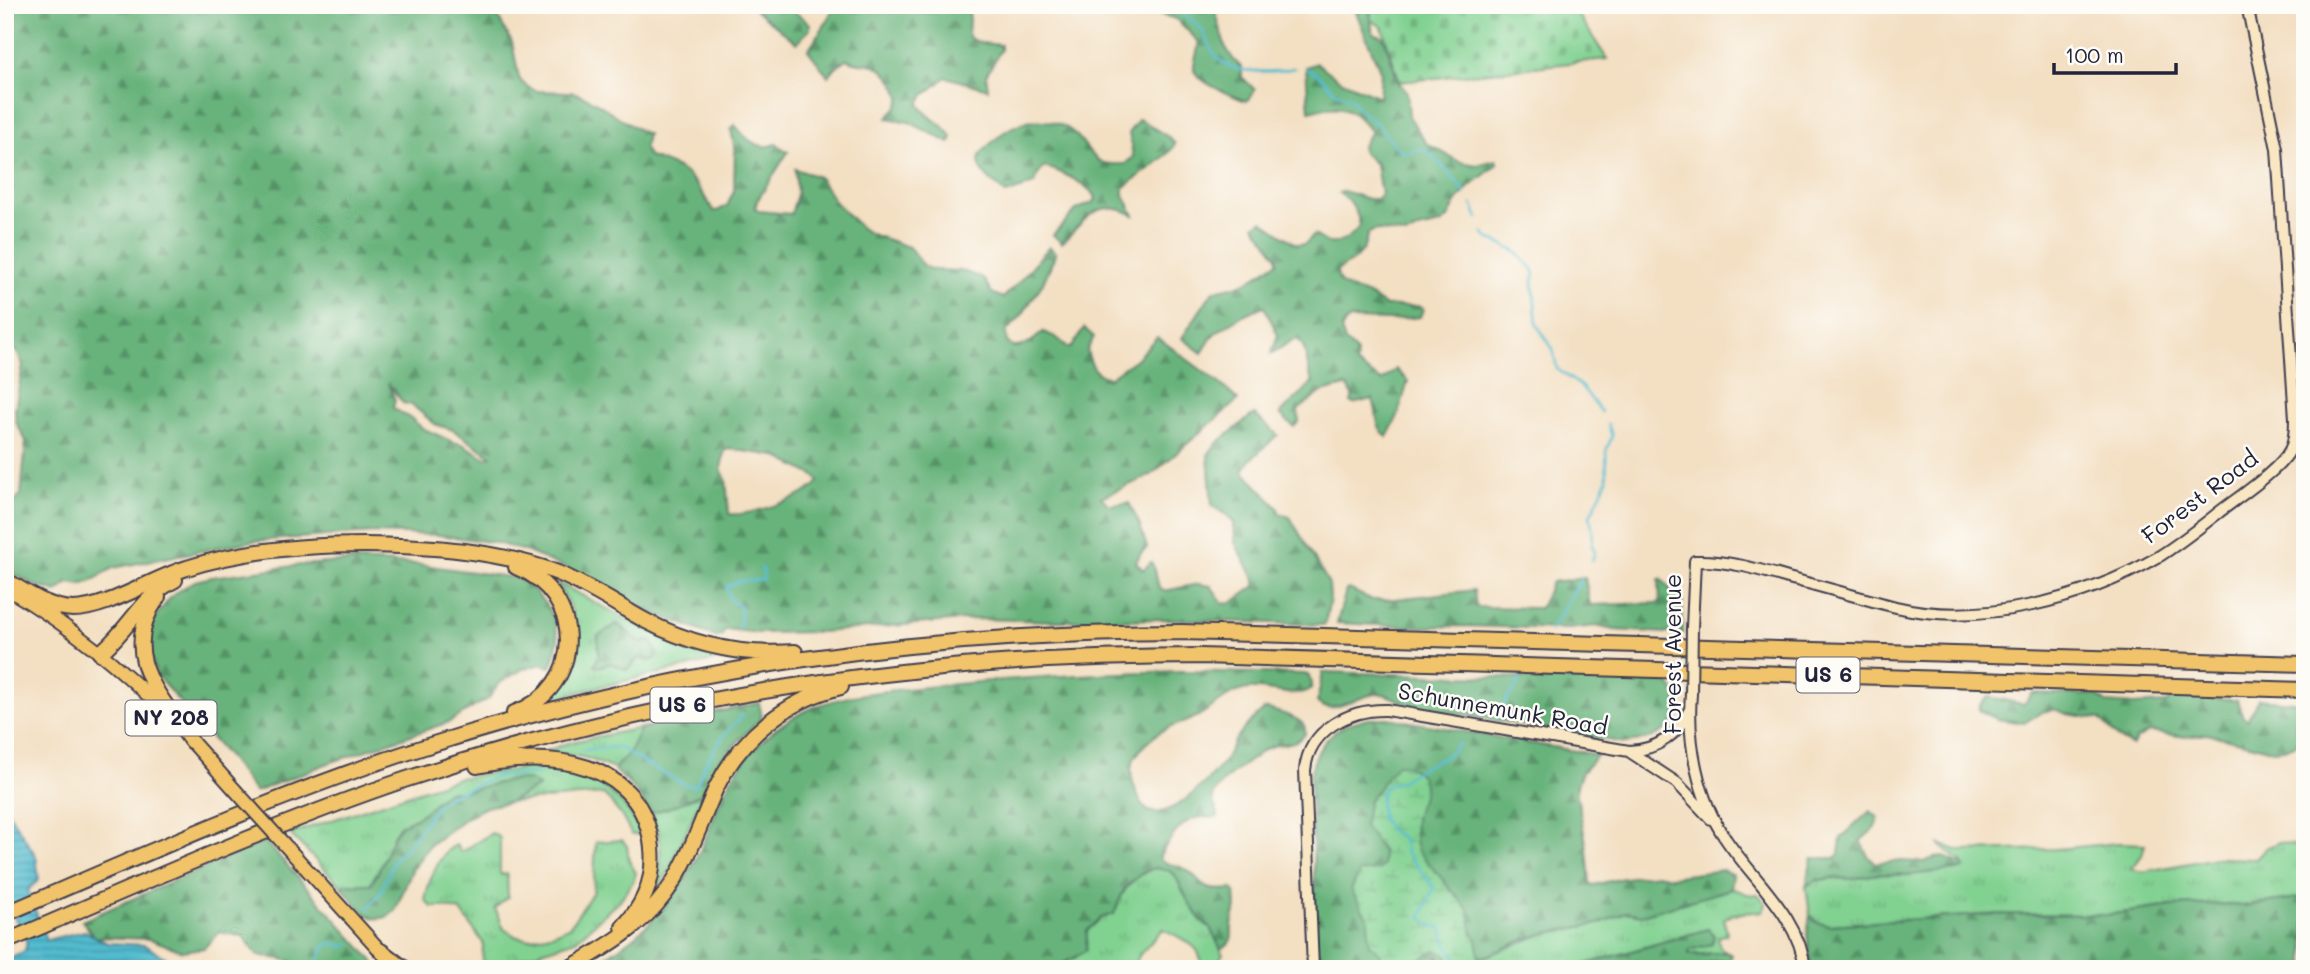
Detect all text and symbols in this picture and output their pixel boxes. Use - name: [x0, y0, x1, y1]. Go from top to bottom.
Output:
- scale bar: [2054, 32, 2177, 76]
- text: 100 m: [2065, 41, 2124, 68]
- street label: Forest Road: [2135, 443, 2264, 550]
- street label: Forest Avenue: [1657, 574, 1687, 734]
- road number: US 6: [1797, 658, 1860, 692]
- street label: Schunnemunk Road: [1396, 675, 1610, 741]
- road number: US 6: [650, 688, 714, 722]
- road number: NY 208: [125, 700, 216, 736]

